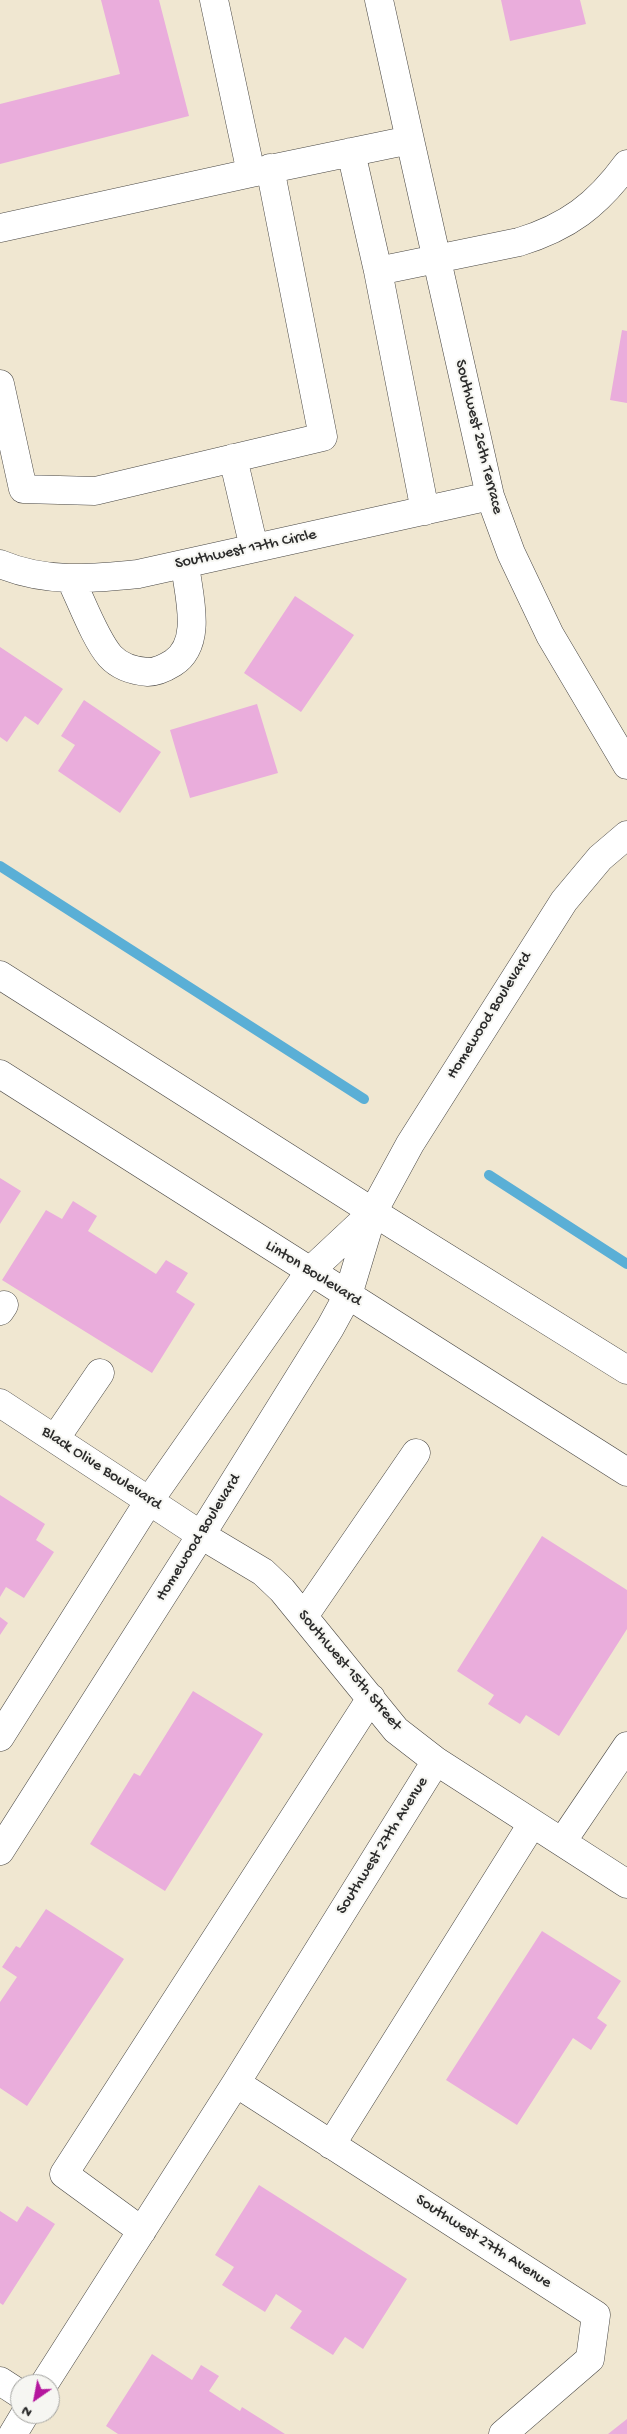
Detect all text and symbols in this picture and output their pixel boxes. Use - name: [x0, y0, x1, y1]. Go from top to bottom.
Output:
- street label: Southwest 26th Terrace: [450, 358, 506, 516]
- street label: Southwest 17th Circle: [174, 526, 318, 574]
- street label: Homewood Boulevard: [443, 949, 537, 1083]
- street label: Linton Boulevard: [261, 1237, 365, 1311]
- street label: Black Olive Boulevard: [37, 1423, 165, 1515]
- street label: Homewood Boulevard: [152, 1471, 246, 1605]
- street label: Southwest 15th Street: [293, 1607, 405, 1735]
- street label: Southwest 27th Avenue: [333, 1774, 433, 1918]
- street label: Southwest 27th Avenue: [411, 2191, 555, 2293]
- north arrow: [10, 2374, 60, 2424]
- text: N: [19, 2402, 36, 2421]

